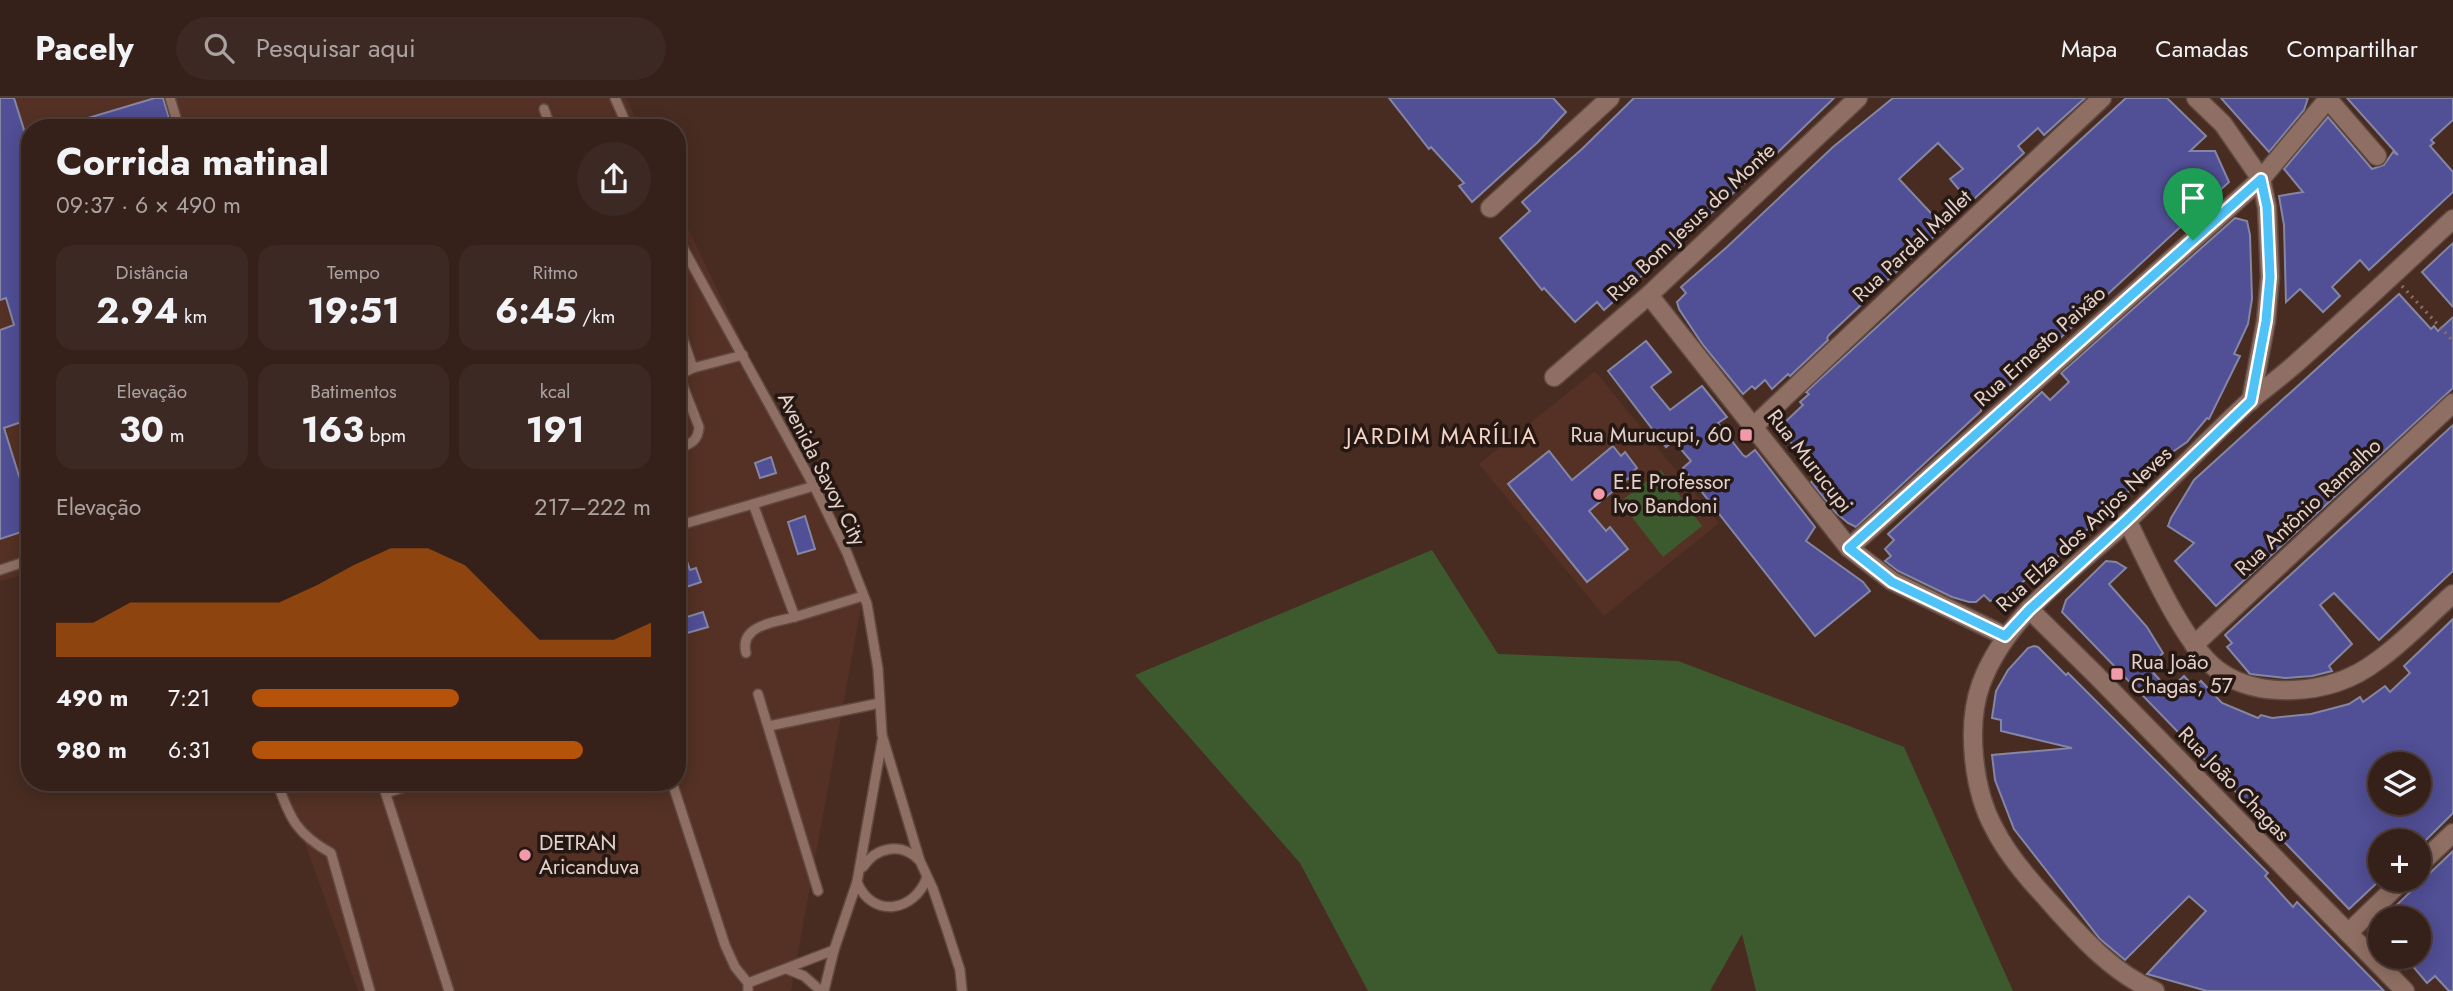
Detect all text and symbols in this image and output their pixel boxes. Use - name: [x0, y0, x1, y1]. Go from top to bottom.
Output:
- search box: [176, 17, 666, 80]
- text: Pacely: [35, 25, 134, 72]
- icon: search: [200, 29, 238, 67]
- text: Pesquisar aqui: [256, 29, 416, 67]
- text: Mapa: [2061, 31, 2117, 66]
- text: Camadas: [2155, 31, 2248, 66]
- text: Compartilhar: [2286, 31, 2418, 66]
- text: Corrida matinal: [56, 134, 329, 189]
- street label: Rua Bom Jesus do Monte: [1600, 136, 1782, 308]
- button: share: [577, 142, 651, 216]
- pin: [2163, 168, 2223, 240]
- icon: arrive: [2174, 179, 2212, 217]
- street label: Rua Pardal Mallet: [1846, 183, 1978, 309]
- text: 09:37 · 6 × 490 m: [56, 188, 241, 222]
- text: Distância: [116, 259, 188, 286]
- text: Tempo: [327, 259, 380, 286]
- text: Ritmo: [532, 259, 578, 286]
- street label: Rua Ernesto Paixão: [1968, 279, 2112, 413]
- text: 2.94: [96, 286, 178, 336]
- text: 19:51: [307, 286, 400, 336]
- text: 6:45: [495, 286, 577, 336]
- text: km: [178, 303, 207, 330]
- text: /km: [577, 303, 615, 330]
- text: Elevação: [117, 378, 187, 405]
- text: Batimentos: [310, 378, 397, 405]
- text: kcal: [540, 378, 571, 405]
- street label: Avenida Savoy City: [770, 387, 874, 552]
- street label: Rua Murucupi: [1760, 403, 1860, 519]
- text: 30: [119, 405, 164, 455]
- text: 163: [301, 405, 364, 455]
- text: 191: [526, 405, 585, 455]
- district label: JARDIM MARÍLIA: [1343, 419, 1538, 453]
- place label: Rua Murucupi, 60: [1571, 420, 1732, 450]
- text: m: [164, 422, 185, 449]
- text: bpm: [364, 422, 406, 449]
- marker: Rua Murucupi, 60: [1738, 427, 1754, 443]
- street label: Rua Antônio Ramalho: [2228, 431, 2388, 583]
- street label: Rua Elza dos Anjos Neves: [1989, 439, 2179, 619]
- place label: E.E Professor Ivo Bandoni: [1613, 467, 1731, 521]
- marker: E.E Professor Ivo Bandoni: [1591, 486, 1607, 502]
- text: Elevação: [56, 490, 141, 524]
- text: 217–222 m: [534, 490, 651, 524]
- place label: Rua João Chagas, 57: [2131, 647, 2233, 701]
- marker: Rua João Chagas, 57: [2109, 666, 2125, 682]
- text: 490 m: [56, 681, 128, 715]
- text: 7:21: [168, 681, 210, 715]
- street label: Rua João Chagas: [2171, 720, 2297, 848]
- text: 980 m: [56, 733, 127, 767]
- text: 6:31: [168, 733, 211, 767]
- map controls: [2368, 752, 2431, 969]
- button: layers: [2368, 752, 2431, 815]
- place label: DETRAN Aricanduva: [539, 828, 639, 882]
- button: +: [2368, 829, 2431, 892]
- marker: DETRAN Aricanduva: [517, 847, 533, 863]
- button: −: [2368, 906, 2431, 969]

